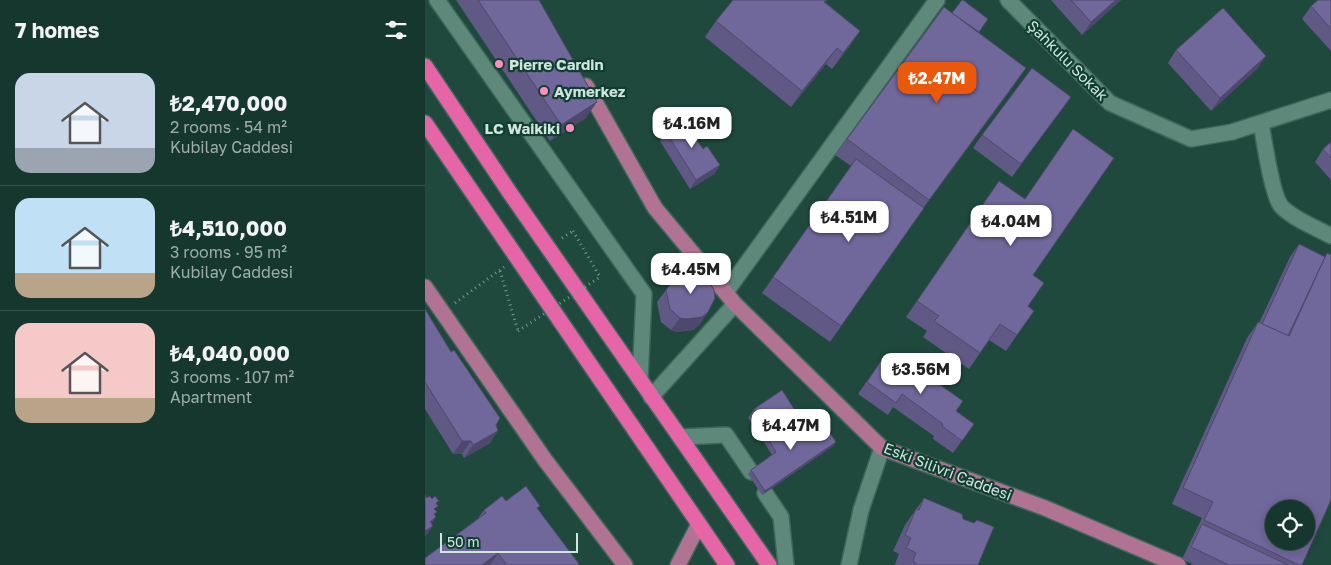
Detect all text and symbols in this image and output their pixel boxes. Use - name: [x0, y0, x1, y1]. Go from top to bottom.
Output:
- icon: filters: [382, 16, 410, 44]
- street label: Şahkulu Sokak: [1024, 16, 1112, 104]
- text: 7 homes: [15, 17, 100, 43]
- place label: Pierre Cardin: [509, 55, 603, 73]
- marker: Pierre Cardin: [493, 58, 505, 70]
- pin: ₺2.47M: [896, 62, 978, 104]
- text: ₺2.47M: [909, 68, 966, 88]
- place label: Aymerkez: [554, 82, 626, 100]
- marker: Aymerkez: [538, 85, 550, 97]
- text: ₺2,470,000: [170, 90, 287, 116]
- icon: home: [55, 93, 115, 153]
- pin: ₺4.16M: [651, 106, 733, 149]
- text: ₺4.16M: [664, 113, 720, 133]
- text: 2 rooms · 54 m²: [170, 117, 287, 137]
- place label: LC Waikiki: [485, 119, 560, 137]
- marker: LC Waikiki: [564, 122, 576, 134]
- text: Kubilay Caddesi: [170, 137, 293, 157]
- pin: ₺4.51M: [808, 200, 890, 243]
- pin: ₺4.04M: [970, 204, 1052, 247]
- text: ₺4.51M: [821, 207, 877, 227]
- text: ₺4.04M: [982, 211, 1040, 231]
- text: ₺4,510,000: [170, 215, 287, 241]
- icon: home: [55, 218, 115, 278]
- text: 3 rooms · 95 m²: [170, 242, 287, 262]
- pin: ₺4.45M: [650, 252, 732, 295]
- text: ₺4.45M: [662, 259, 720, 279]
- text: Kubilay Caddesi: [170, 262, 293, 282]
- text: ₺4,040,000: [170, 340, 290, 366]
- icon: home: [55, 343, 115, 403]
- pin: ₺3.56M: [880, 352, 962, 395]
- text: ₺3.56M: [892, 359, 950, 379]
- text: 3 rooms · 107 m²: [170, 367, 294, 387]
- text: Apartment: [170, 387, 252, 407]
- pin: ₺4.47M: [750, 408, 832, 451]
- text: ₺4.47M: [762, 415, 820, 435]
- street label: Eski Silivri Caddesi: [881, 438, 1015, 504]
- map controls: [1265, 500, 1315, 550]
- button: locate: [1265, 500, 1315, 550]
- scale bar: [440, 530, 577, 553]
- text: 50 m: [447, 533, 480, 550]

